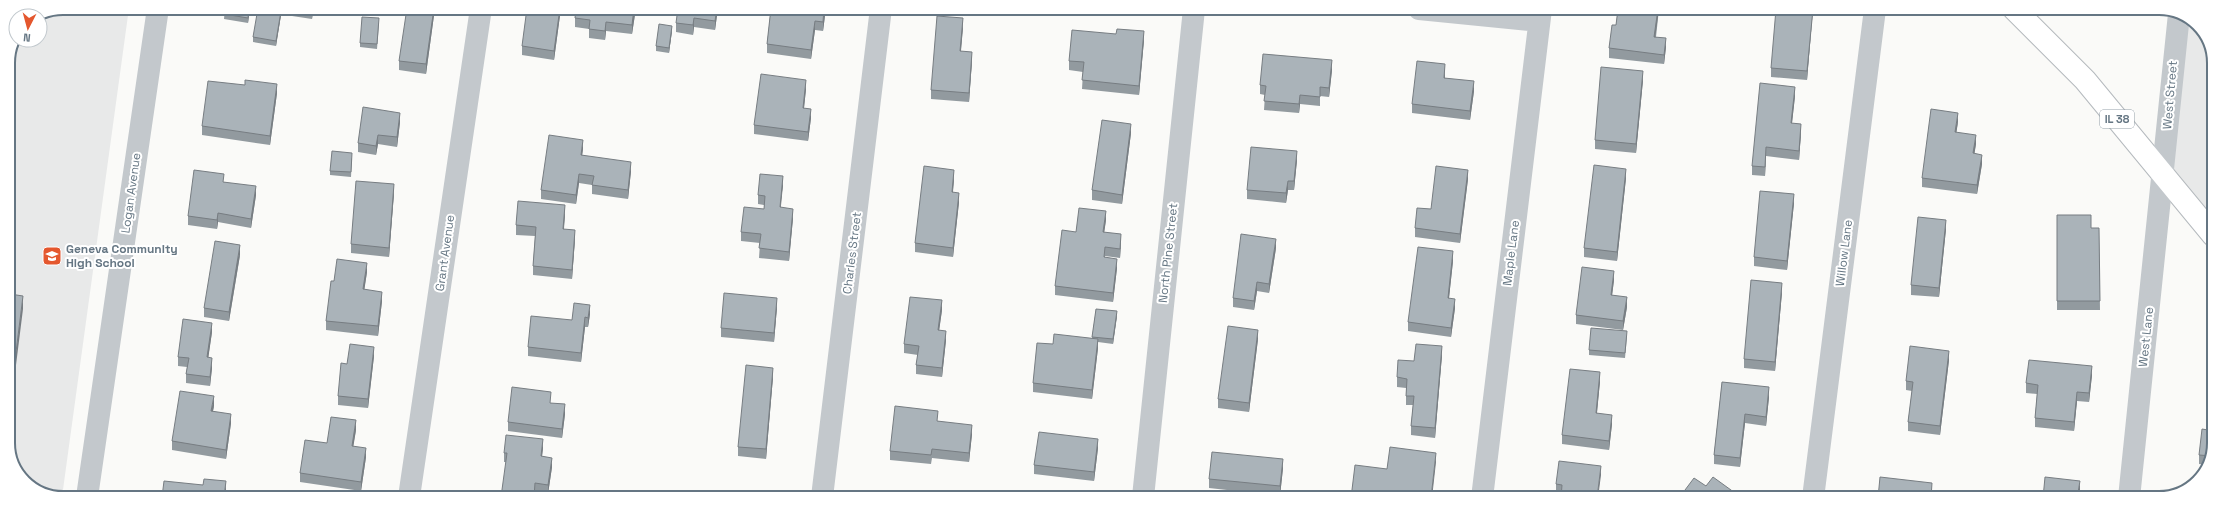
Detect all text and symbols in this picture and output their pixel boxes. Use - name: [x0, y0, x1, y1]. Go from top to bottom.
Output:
- north arrow: [8, 8, 48, 48]
- text: N: [23, 31, 31, 45]
- street label: West Street: [2159, 60, 2181, 130]
- road number: IL 38: [2100, 110, 2134, 128]
- street label: Logan Avenue: [117, 152, 145, 234]
- street label: North Pine Street: [1155, 202, 1181, 304]
- street label: Charles Street: [839, 211, 865, 295]
- street label: Grant Avenue: [432, 214, 458, 292]
- street label: Maple Lane: [1499, 219, 1523, 287]
- street label: Willow Lane: [1832, 219, 1856, 287]
- place label: Geneva Community High School: [66, 241, 178, 271]
- school or university icon: Geneva Community High School: [41, 245, 63, 267]
- street label: West Lane: [2135, 306, 2157, 368]

